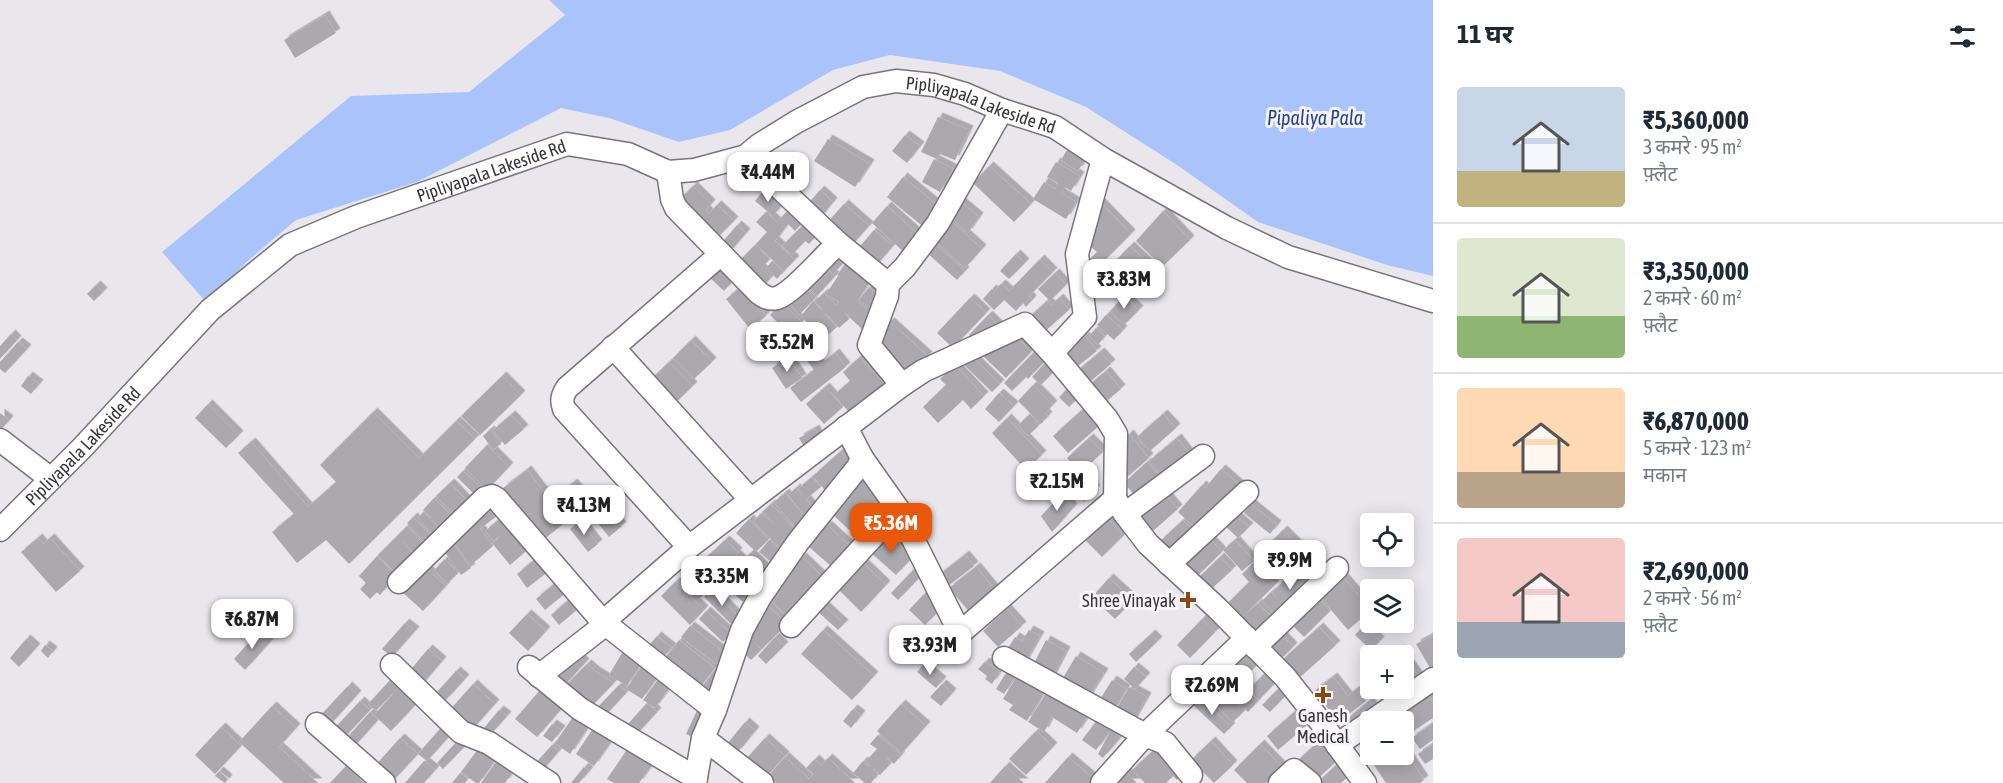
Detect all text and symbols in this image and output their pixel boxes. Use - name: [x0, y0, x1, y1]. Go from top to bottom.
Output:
- text: 11 घर: [1457, 19, 1513, 49]
- icon: filters: [1946, 20, 1979, 53]
- street label: Pipliyapala Lakeside Rd: [905, 72, 1058, 137]
- text: ₹5,360,000: [1643, 105, 1749, 135]
- water label: Pipaliya Pala: [1267, 106, 1363, 129]
- icon: home: [1505, 111, 1577, 183]
- street label: Pipliyapala Lakeside Rd: [414, 135, 569, 206]
- text: 3 कमरे · 95 m²: [1643, 135, 1742, 158]
- pin: ₹4.44M: [719, 152, 817, 203]
- text: ₹4.44M: [741, 160, 795, 183]
- text: फ़्लैट: [1643, 162, 1678, 185]
- text: ₹3,350,000: [1643, 256, 1749, 286]
- pin: ₹3.83M: [1075, 259, 1173, 310]
- icon: home: [1505, 262, 1577, 334]
- text: ₹3.83M: [1097, 267, 1151, 290]
- text: 2 कमरे · 60 m²: [1643, 286, 1742, 309]
- text: फ़्लैट: [1643, 313, 1678, 336]
- pin: ₹5.52M: [738, 322, 836, 373]
- text: ₹5.52M: [760, 330, 814, 353]
- street label: Pipliyapala Lakeside Rd: [21, 382, 144, 509]
- text: ₹6,870,000: [1643, 406, 1749, 436]
- icon: home: [1505, 412, 1577, 484]
- text: 5 कमरे · 123 m²: [1643, 436, 1751, 459]
- pin: ₹2.15M: [1008, 461, 1106, 512]
- text: मकान: [1643, 463, 1687, 486]
- text: ₹2.15M: [1030, 469, 1084, 492]
- pin: ₹4.13M: [535, 485, 633, 536]
- text: ₹4.13M: [557, 493, 611, 516]
- pin: ₹5.36M: [842, 503, 940, 554]
- text: ₹5.36M: [864, 511, 918, 534]
- map controls: [1360, 513, 1414, 765]
- button: locate: [1360, 513, 1414, 567]
- pin: ₹9.9M: [1248, 540, 1332, 591]
- text: ₹9.9M: [1268, 548, 1312, 571]
- pin: ₹3.35M: [673, 556, 771, 607]
- text: ₹2,690,000: [1643, 556, 1749, 586]
- icon: home: [1505, 562, 1577, 634]
- text: ₹3.35M: [695, 564, 749, 587]
- button: layers: [1360, 579, 1414, 633]
- text: 2 कमरे · 56 m²: [1643, 586, 1742, 609]
- place label: Shree Vinayak: [1082, 590, 1176, 611]
- marker: Shree Vinayak: [1181, 593, 1195, 607]
- pin: ₹6.87M: [203, 599, 301, 650]
- text: ₹6.87M: [225, 607, 279, 630]
- text: फ़्लैट: [1643, 613, 1678, 636]
- pin: ₹3.93M: [881, 625, 979, 676]
- text: ₹3.93M: [903, 633, 957, 656]
- button: +: [1360, 645, 1414, 699]
- pin: ₹2.69M: [1163, 665, 1261, 716]
- text: ₹2.69M: [1185, 673, 1239, 696]
- marker: Ganesh Medical: [1316, 688, 1330, 702]
- place label: Ganesh Medical: [1297, 705, 1350, 747]
- button: −: [1360, 711, 1414, 765]

